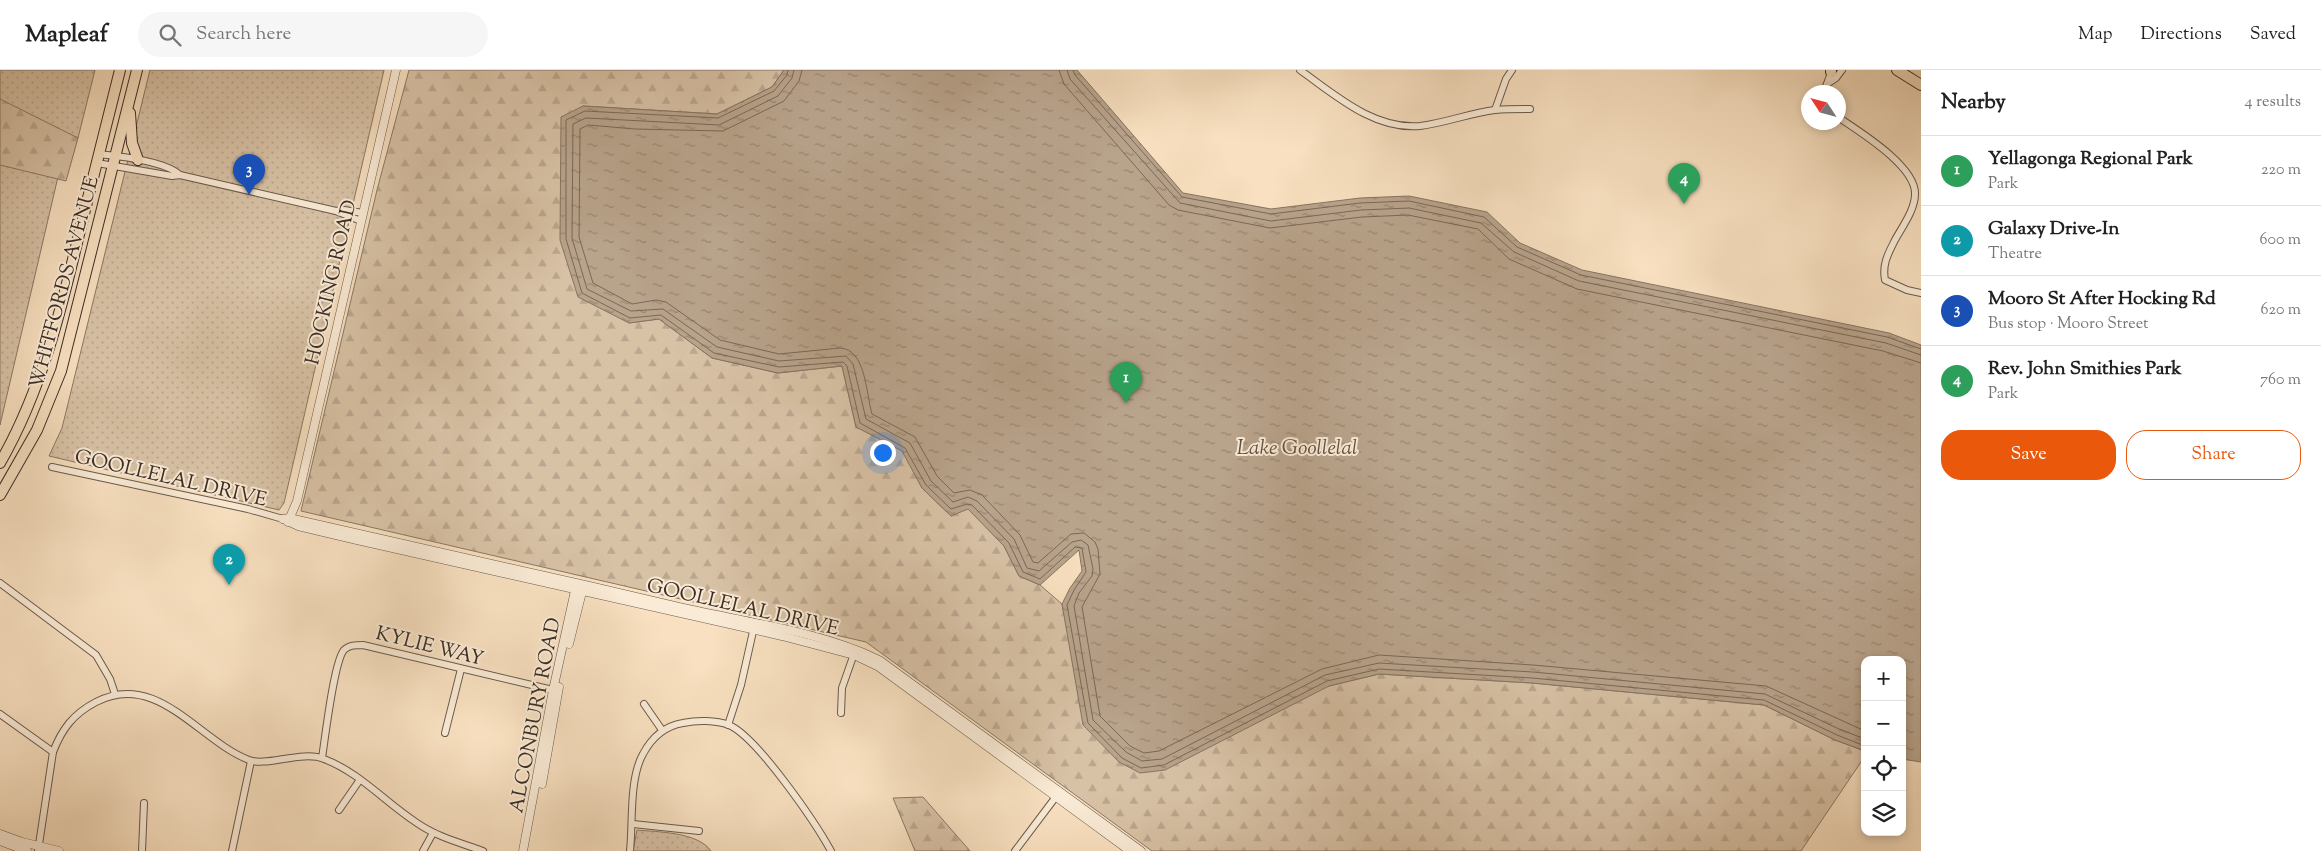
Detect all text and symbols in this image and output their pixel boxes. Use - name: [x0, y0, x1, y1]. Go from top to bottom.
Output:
- search box: [138, 12, 488, 57]
- text: Mapleaf: [25, 18, 108, 52]
- icon: search: [156, 21, 184, 49]
- text: Search here: [196, 21, 291, 48]
- text: Map: [2078, 22, 2113, 48]
- text: Directions: [2141, 22, 2222, 48]
- text: Saved: [2250, 22, 2296, 48]
- north arrow: [1801, 85, 1846, 130]
- text: Nearby: [1941, 88, 2006, 118]
- text: 4 results: [2245, 91, 2301, 114]
- text: Yellagonga Regional Park: [1988, 146, 2193, 173]
- pin: 3: [233, 154, 265, 195]
- text: 1: [1954, 159, 1960, 182]
- text: 220 m: [2261, 159, 2301, 182]
- pin: 4: [1668, 163, 1700, 204]
- street label: WHITFORDS AVENUE: [23, 173, 108, 392]
- text: Park: [1988, 173, 2019, 196]
- street label: HOCKING ROAD: [299, 197, 366, 368]
- text: Galaxy Drive-In: [1988, 216, 2119, 243]
- text: 2: [1953, 229, 1961, 252]
- text: 600 m: [2259, 229, 2301, 252]
- text: Theatre: [1988, 243, 2042, 266]
- text: Mooro St After Hocking Rd: [1988, 286, 2216, 313]
- text: 3: [1954, 299, 1960, 322]
- text: 620 m: [2261, 299, 2301, 322]
- text: Bus stop · Mooro Street: [1988, 313, 2149, 336]
- text: Rev. John Smithies Park: [1988, 356, 2182, 383]
- pin: 1: [1110, 362, 1142, 403]
- text: 4: [1953, 369, 1961, 392]
- text: 760 m: [2260, 369, 2301, 392]
- text: Park: [1988, 383, 2019, 406]
- button: Save: [1941, 430, 2116, 480]
- button: Share: [2126, 430, 2301, 480]
- water label: Lake Goollelal: [1236, 434, 1358, 464]
- your location: [870, 440, 896, 466]
- street label: GOOLLELAL DRIVE: [72, 443, 269, 516]
- pin: 2: [213, 544, 245, 585]
- street label: GOOLLELAL DRIVE: [644, 572, 841, 645]
- street label: ALCONBURY ROAD: [503, 615, 570, 816]
- street label: KYLIE WAY: [372, 620, 486, 675]
- map controls: [1861, 656, 1906, 836]
- button: +: [1861, 656, 1906, 701]
- button: −: [1861, 701, 1906, 746]
- button: locate: [1861, 746, 1906, 791]
- button: layers: [1861, 791, 1906, 836]

